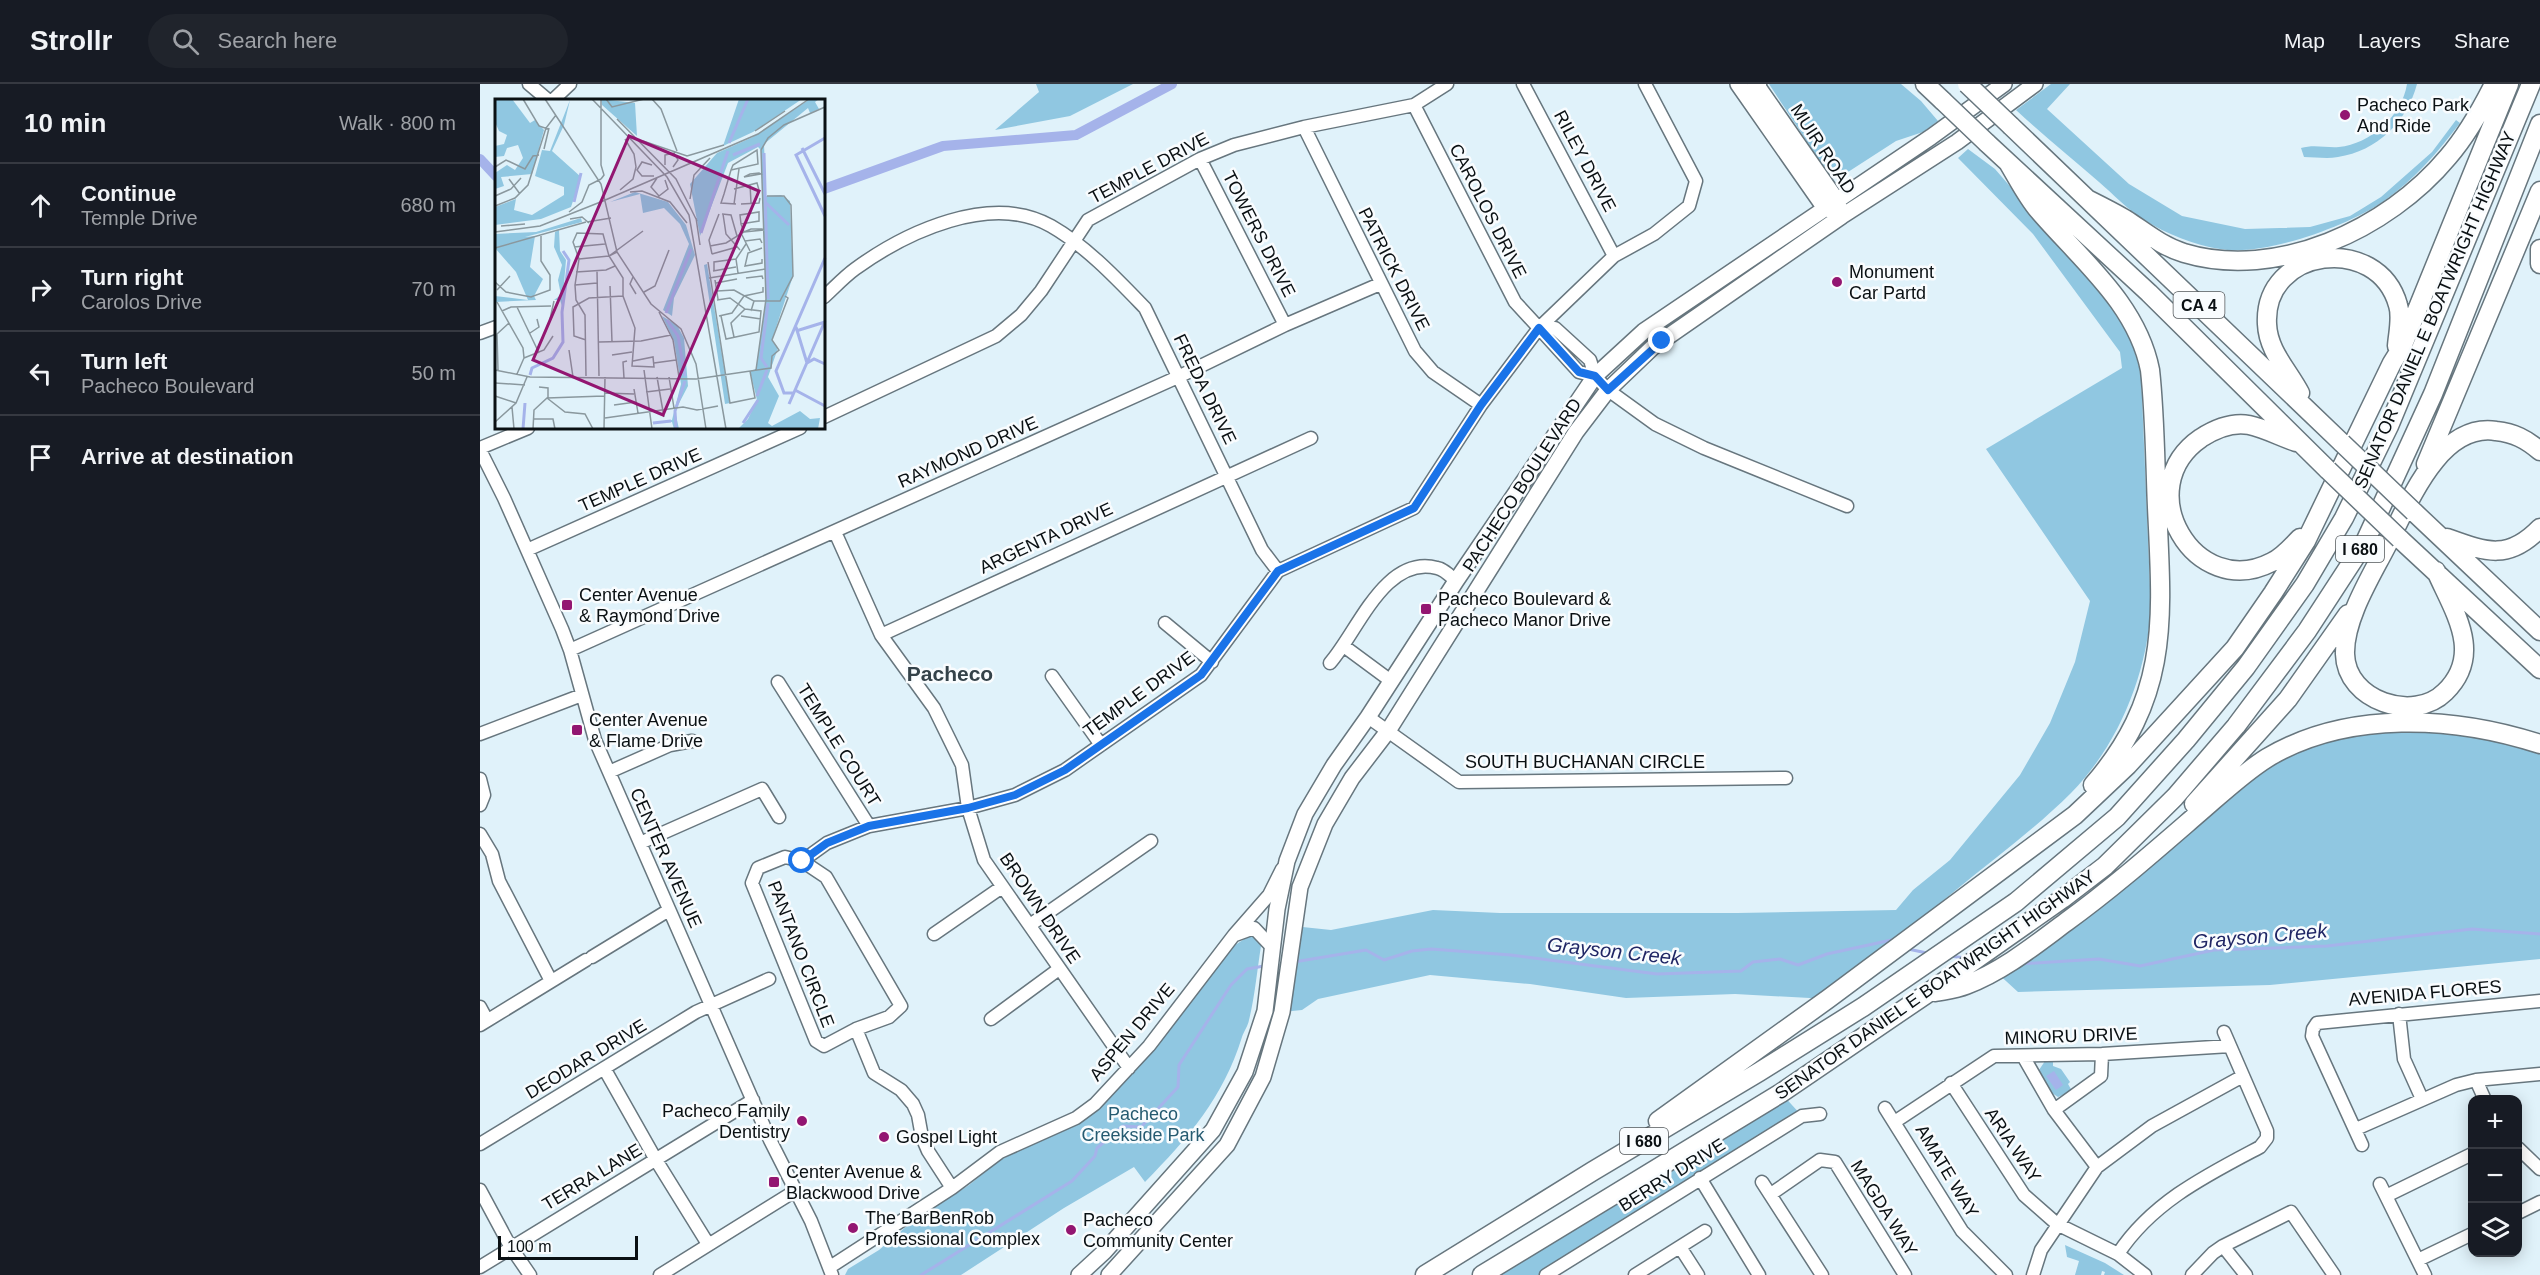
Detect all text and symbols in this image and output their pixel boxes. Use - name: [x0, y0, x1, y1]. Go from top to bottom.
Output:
- search box: [148, 14, 568, 68]
- text: Strollr: [30, 25, 112, 56]
- icon: search: [169, 25, 202, 58]
- text: Search here: [217, 28, 337, 53]
- text: Map: [2284, 29, 2325, 52]
- text: Layers: [2358, 29, 2421, 52]
- text: Share: [2454, 29, 2510, 52]
- place label: Pacheco Park And Ride: [2357, 95, 2470, 136]
- inset map: [495, 99, 825, 429]
- street label: MUIR ROAD: [1787, 100, 1859, 198]
- street label: RILEY DRIVE: [1550, 107, 1620, 215]
- text: 10 min: [24, 108, 106, 138]
- marker: Pacheco Park And Ride: [2338, 108, 2352, 122]
- text: Walk · 800 m: [339, 112, 456, 134]
- street label: TEMPLE DRIVE: [1086, 128, 1212, 208]
- street label: SENATOR DANIEL E BOATWRIGHT HIGHWAY: [2350, 128, 2520, 492]
- street label: CAROLOS DRIVE: [1445, 141, 1531, 281]
- street label: TOWERS DRIVE: [1219, 168, 1299, 300]
- text: Continue: [81, 181, 176, 206]
- icon: ahead: [24, 189, 57, 222]
- text: 680 m: [400, 194, 456, 216]
- street label: PATRICK DRIVE: [1354, 204, 1434, 334]
- text: Temple Drive: [81, 207, 198, 229]
- place label: Monument Car Partd: [1849, 262, 1934, 303]
- text: Turn right: [81, 265, 183, 290]
- icon: right: [24, 273, 57, 306]
- marker: Monument Car Partd: [1830, 275, 1844, 289]
- text: 70 m: [412, 278, 456, 300]
- text: Carolos Drive: [81, 291, 202, 313]
- road number: CA 4: [2174, 292, 2224, 318]
- route end: [1648, 327, 1674, 353]
- street label: FREDA DRIVE: [1170, 331, 1240, 447]
- text: Turn left: [81, 349, 167, 374]
- icon: left: [24, 357, 57, 390]
- text: 50 m: [412, 362, 456, 384]
- text: Pacheco Boulevard: [81, 375, 254, 397]
- street label: PACHECO BOULEVARD: [1458, 395, 1586, 575]
- street label: RAYMOND DRIVE: [895, 412, 1041, 492]
- icon: arrive: [24, 441, 57, 474]
- text: Arrive at destination: [81, 444, 294, 469]
- street label: TEMPLE DRIVE: [576, 444, 704, 516]
- street label: ARGENTA DRIVE: [976, 498, 1116, 578]
- road number: I 680: [2336, 536, 2384, 562]
- place label: Center Avenue & Raymond Drive: [579, 585, 720, 626]
- place label: Pacheco Boulevard & Pacheco Manor Drive: [1438, 589, 1611, 630]
- marker: Center Avenue & Raymond Drive: [560, 598, 574, 612]
- marker: Pacheco Boulevard & Pacheco Manor Drive: [1419, 602, 1433, 616]
- street label: TEMPLE DRIVE: [1080, 647, 1198, 741]
- district label: Pacheco: [907, 662, 993, 685]
- street label: TEMPLE COURT: [793, 680, 885, 810]
- place label: Center Avenue & Flame Drive: [589, 710, 708, 751]
- marker: Center Avenue & Flame Drive: [570, 723, 584, 737]
- street label: SOUTH BUCHANAN CIRCLE: [1465, 752, 1705, 772]
- street label: CENTER AVENUE: [626, 785, 706, 931]
- route start: [788, 847, 814, 873]
- street label: BROWN DRIVE: [996, 849, 1084, 967]
- street label: SENATOR DANIEL E BOATWRIGHT HIGHWAY: [1771, 866, 2099, 1104]
- street label: PANTANO CIRCLE: [764, 878, 838, 1030]
- water label: Grayson Creek: [2192, 919, 2329, 953]
- water label: Grayson Creek: [1546, 933, 1683, 969]
- street label: AVENIDA FLORES: [2348, 976, 2502, 1010]
- street label: ASPEN DRIVE: [1085, 979, 1179, 1085]
- street label: DEODAR DRIVE: [522, 1015, 650, 1103]
- street label: MINORU DRIVE: [2004, 1024, 2138, 1048]
- map controls: [2468, 1095, 2522, 1257]
- button: +: [2468, 1095, 2522, 1149]
- place label: Pacheco Family Dentistry: [662, 1101, 790, 1142]
- park label: Pacheco Creekside Park: [1081, 1104, 1206, 1145]
- street label: ARIA WAY: [1981, 1104, 2045, 1186]
- marker: Pacheco Family Dentistry: [795, 1114, 809, 1128]
- street label: AMATE WAY: [1911, 1121, 1983, 1221]
- place label: Gospel Light: [896, 1127, 997, 1147]
- road number: I 680: [1620, 1128, 1668, 1154]
- marker: Gospel Light: [877, 1130, 891, 1144]
- street label: BERRY DRIVE: [1615, 1134, 1729, 1216]
- street label: TERRA LANE: [539, 1140, 645, 1214]
- button: −: [2468, 1149, 2522, 1203]
- street label: MAGDA WAY: [1847, 1156, 1921, 1260]
- place label: Center Avenue & Blackwood Drive: [786, 1162, 922, 1203]
- marker: Center Avenue & Blackwood Drive: [767, 1175, 781, 1189]
- button: layers: [2468, 1203, 2522, 1257]
- place label: The BarBenRob Professional Complex: [865, 1208, 1040, 1249]
- place label: Pacheco Community Center: [1083, 1210, 1233, 1251]
- marker: The BarBenRob Professional Complex: [846, 1221, 860, 1235]
- marker: Pacheco Community Center: [1064, 1223, 1078, 1237]
- scale bar: [498, 1233, 638, 1260]
- text: 100 m: [507, 1238, 551, 1255]

